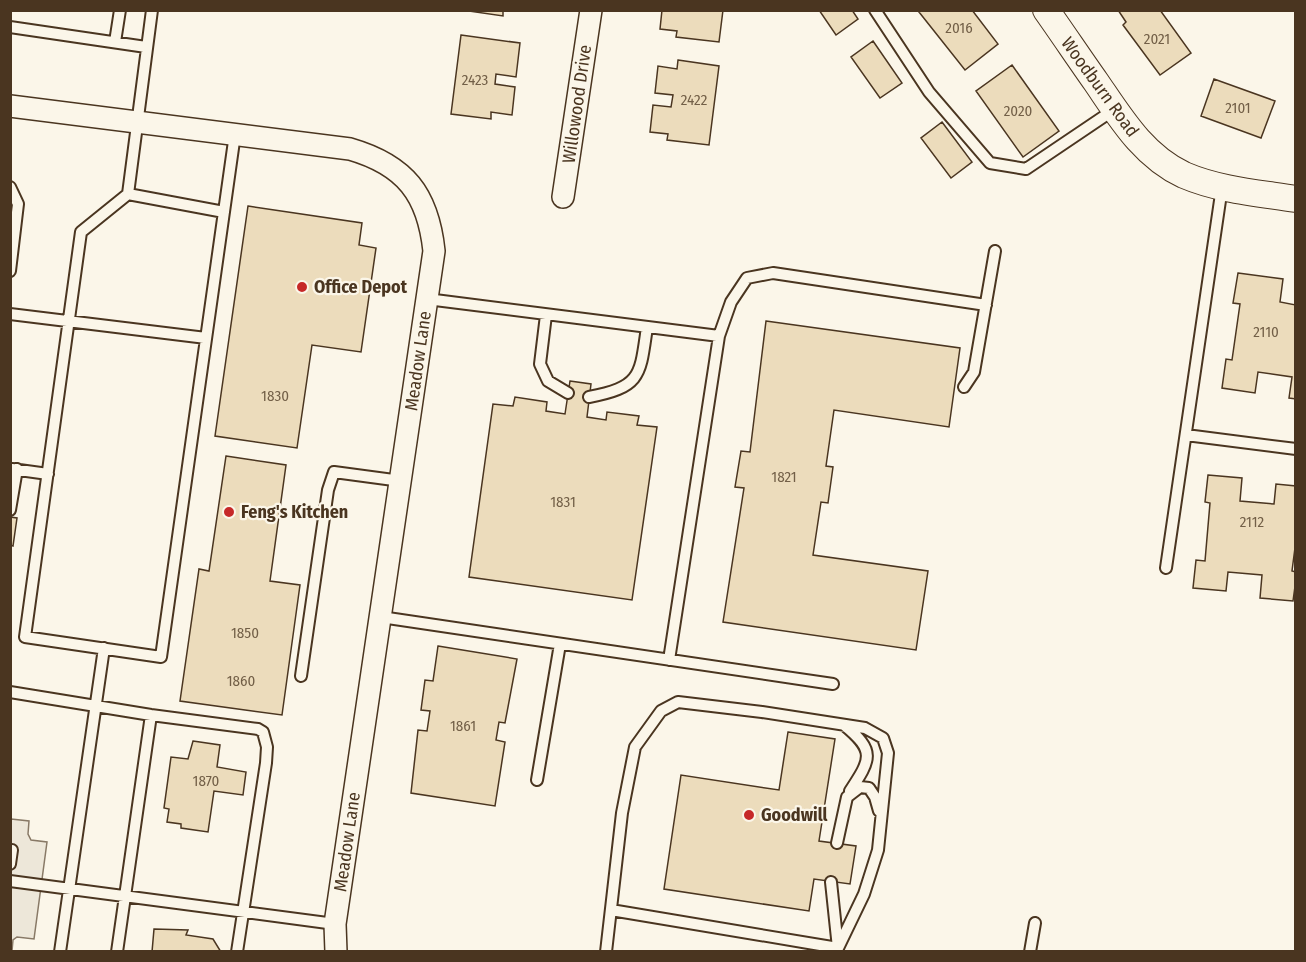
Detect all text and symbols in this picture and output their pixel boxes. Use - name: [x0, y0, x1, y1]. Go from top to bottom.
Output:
- house number: 2016: [945, 19, 973, 37]
- house number: 2021: [1144, 30, 1170, 48]
- street label: Woodburn Road: [1056, 33, 1144, 141]
- street label: Willowood Drive: [558, 43, 596, 165]
- house number: 2423: [462, 71, 489, 89]
- house number: 2422: [681, 91, 708, 109]
- house number: 2101: [1225, 99, 1251, 117]
- house number: 2020: [1004, 102, 1032, 120]
- place label: Office Depot: [314, 276, 408, 298]
- marker: Office Depot: [295, 280, 309, 294]
- street label: Meadow Lane: [400, 310, 436, 412]
- house number: 2110: [1253, 323, 1279, 341]
- house number: 1830: [261, 387, 289, 405]
- house number: 1821: [771, 468, 797, 486]
- house number: 1831: [550, 493, 576, 511]
- place label: Feng's Kitchen: [241, 501, 348, 523]
- marker: Feng's Kitchen: [222, 505, 236, 519]
- house number: 2112: [1240, 513, 1265, 531]
- house number: 1850: [231, 624, 259, 642]
- house number: 1860: [227, 672, 255, 690]
- house number: 1861: [450, 717, 476, 735]
- house number: 1870: [193, 772, 219, 790]
- street label: Meadow Lane: [329, 791, 365, 893]
- place label: Goodwill: [761, 804, 828, 826]
- marker: Goodwill: [742, 808, 756, 822]

